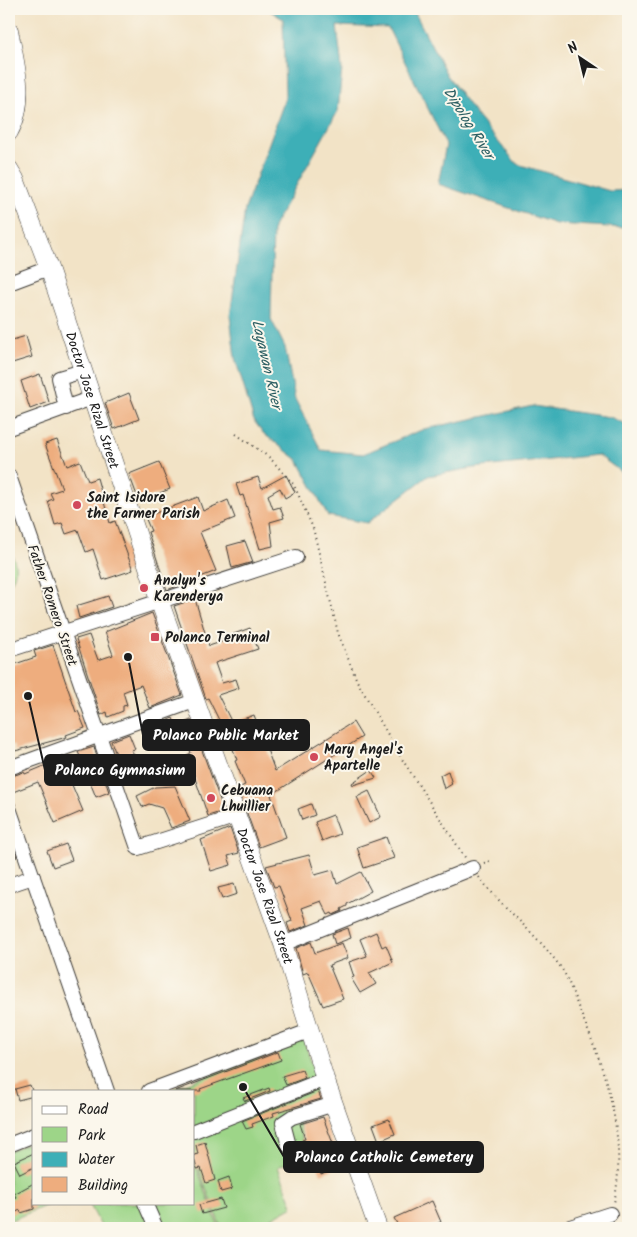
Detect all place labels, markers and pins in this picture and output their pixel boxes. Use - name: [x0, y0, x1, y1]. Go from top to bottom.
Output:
- place label: Saint Isidore the Farmer Parish: [87, 487, 200, 525]
- marker: Saint Isidore the Farmer Parish: [71, 499, 83, 511]
- place label: Analyn's Karenderya: [154, 570, 223, 608]
- marker: Analyn's Karenderya: [138, 582, 150, 594]
- place label: Polanco Terminal: [165, 627, 270, 649]
- marker: Polanco Terminal: [149, 631, 161, 643]
- callout: Polanco Public Market: [143, 720, 309, 750]
- place label: Mary Angel's Apartelle: [324, 739, 403, 777]
- marker: Mary Angel's Apartelle: [308, 751, 320, 763]
- callout: Polanco Gymnasium: [45, 755, 195, 785]
- place label: Cebuana Lhuillier: [221, 780, 273, 818]
- marker: Cebuana Lhuillier: [205, 792, 217, 804]
- callout: Polanco Catholic Cemetery: [284, 1142, 483, 1172]

